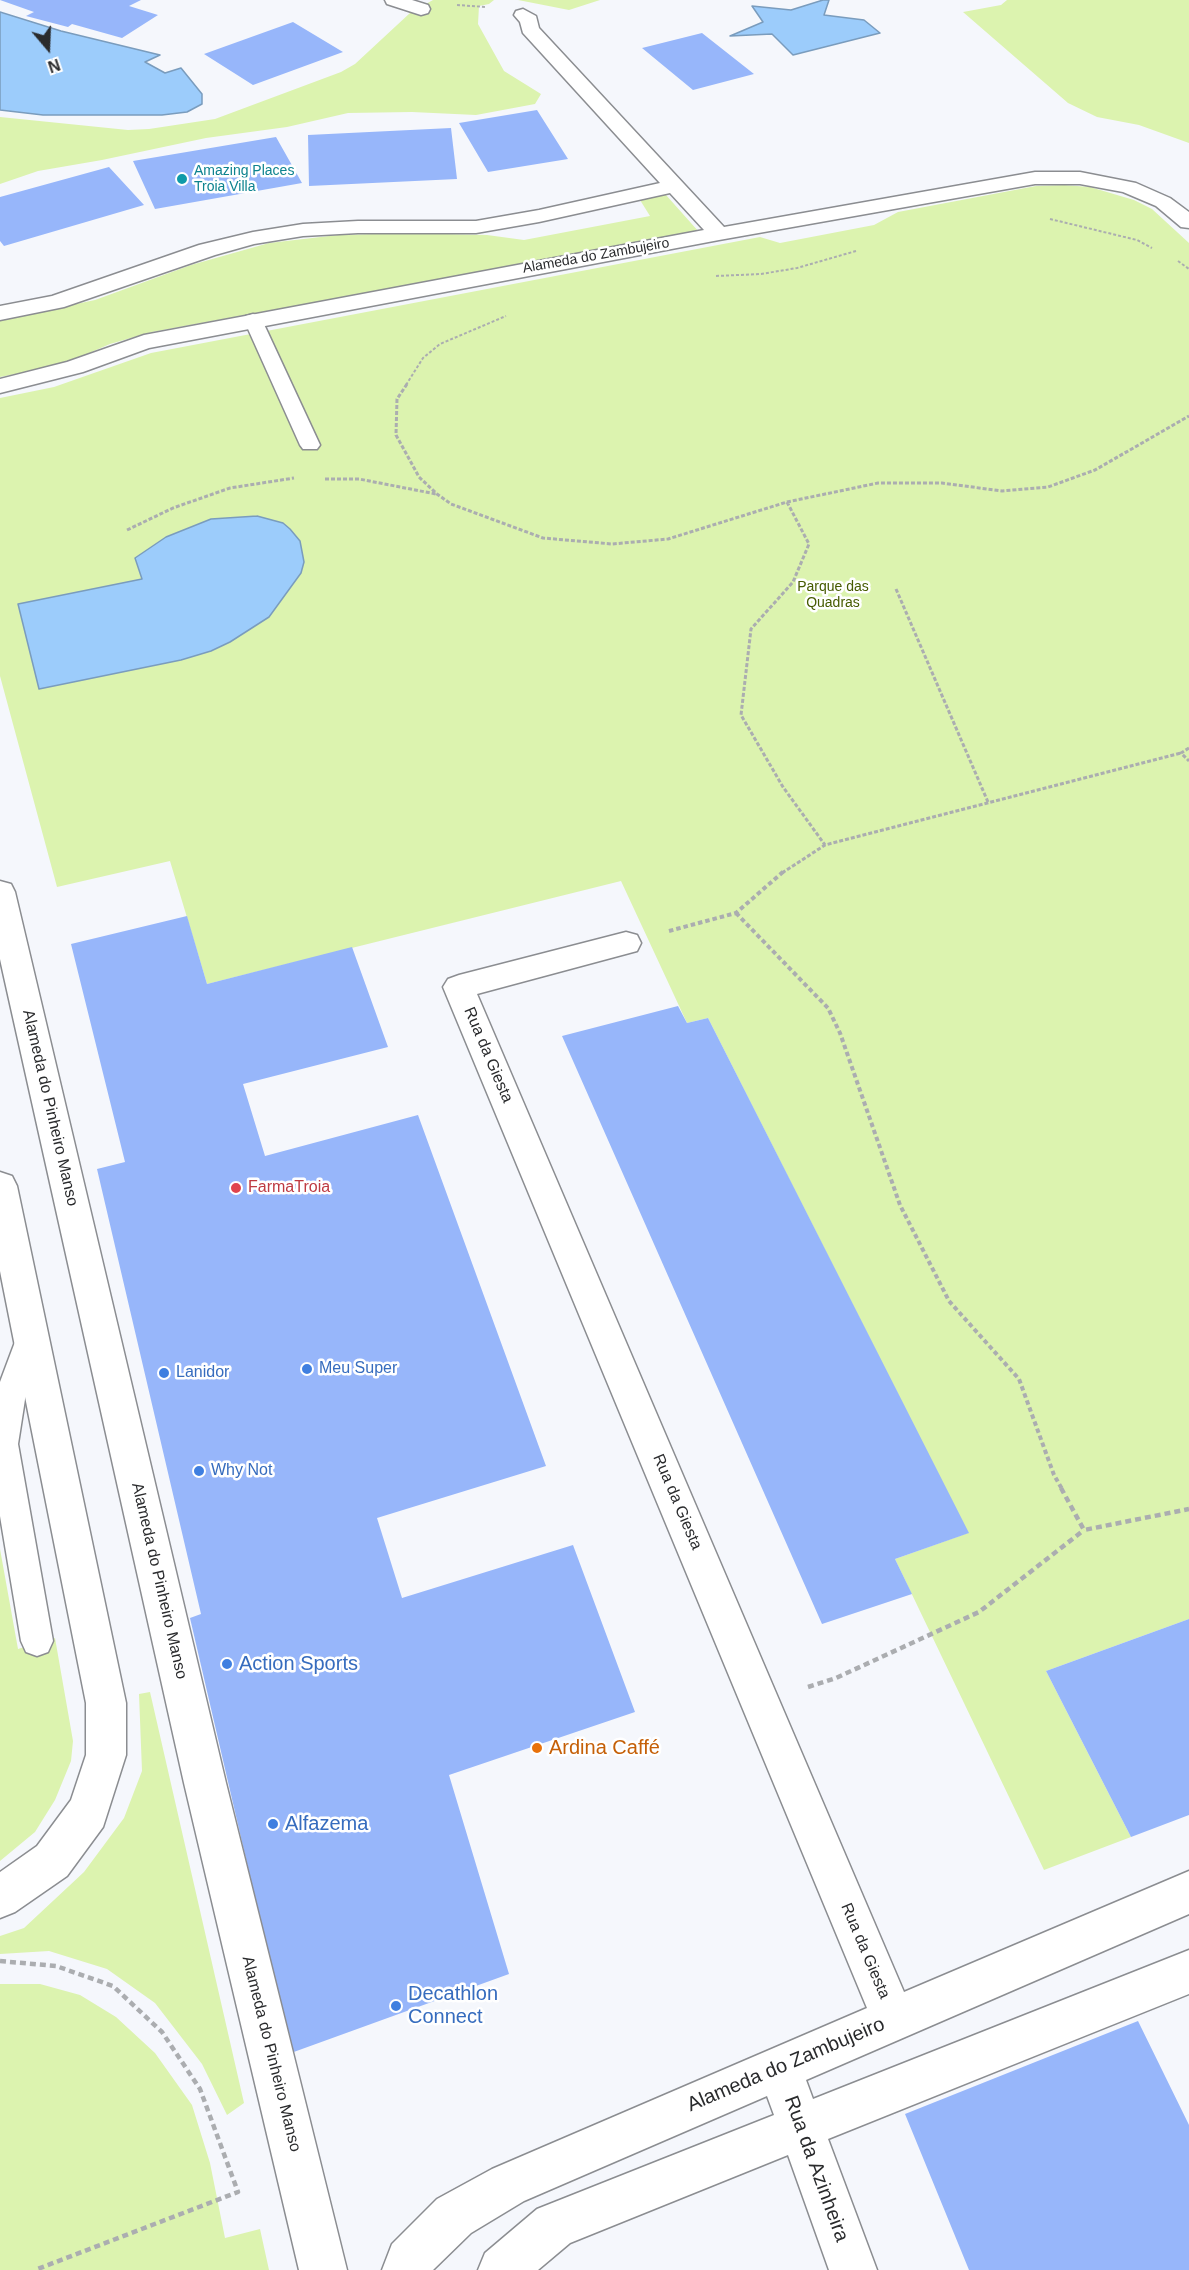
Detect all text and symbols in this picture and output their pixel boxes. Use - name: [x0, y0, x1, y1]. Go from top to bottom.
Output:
- north arrow: [18, 18, 78, 78]
- text: N: [46, 56, 62, 75]
- place label: Amazing Places Troia Villa: [194, 163, 294, 196]
- marker: Amazing Places Troia Villa: [175, 172, 189, 186]
- street label: Alameda do Zambujeiro: [521, 235, 671, 277]
- park label: Parque das Quadras: [797, 579, 869, 612]
- street label: Rua da Giesta: [459, 1004, 517, 1106]
- street label: Alameda do Pinheiro Manso: [18, 1008, 82, 1208]
- place label: FarmaTroia: [248, 1178, 330, 1198]
- marker: FarmaTroia: [229, 1181, 243, 1195]
- place label: Meu Super: [319, 1359, 397, 1379]
- marker: Meu Super: [300, 1362, 314, 1376]
- place label: Lanidor: [176, 1363, 229, 1383]
- marker: Lanidor: [157, 1366, 171, 1380]
- street label: Rua da Giesta: [648, 1451, 706, 1553]
- place label: Why Not: [211, 1461, 272, 1481]
- marker: Why Not: [192, 1464, 206, 1478]
- street label: Alameda do Pinheiro Manso: [127, 1481, 191, 1681]
- place label: Action Sports: [239, 1652, 358, 1676]
- marker: Action Sports: [220, 1657, 234, 1671]
- place label: Ardina Caffé: [549, 1736, 660, 1760]
- marker: Ardina Caffé: [530, 1741, 544, 1755]
- place label: Alfazema: [285, 1812, 368, 1836]
- marker: Alfazema: [266, 1817, 280, 1831]
- street label: Rua da Giesta: [836, 1900, 894, 2002]
- street label: Alameda do Pinheiro Manso: [237, 1954, 305, 2154]
- place label: Decathlon Connect: [408, 1982, 498, 2029]
- marker: Decathlon Connect: [389, 1999, 403, 2013]
- street label: Alameda do Zambujeiro: [684, 2012, 888, 2118]
- street label: Rua da Azinheira: [778, 2093, 854, 2245]

